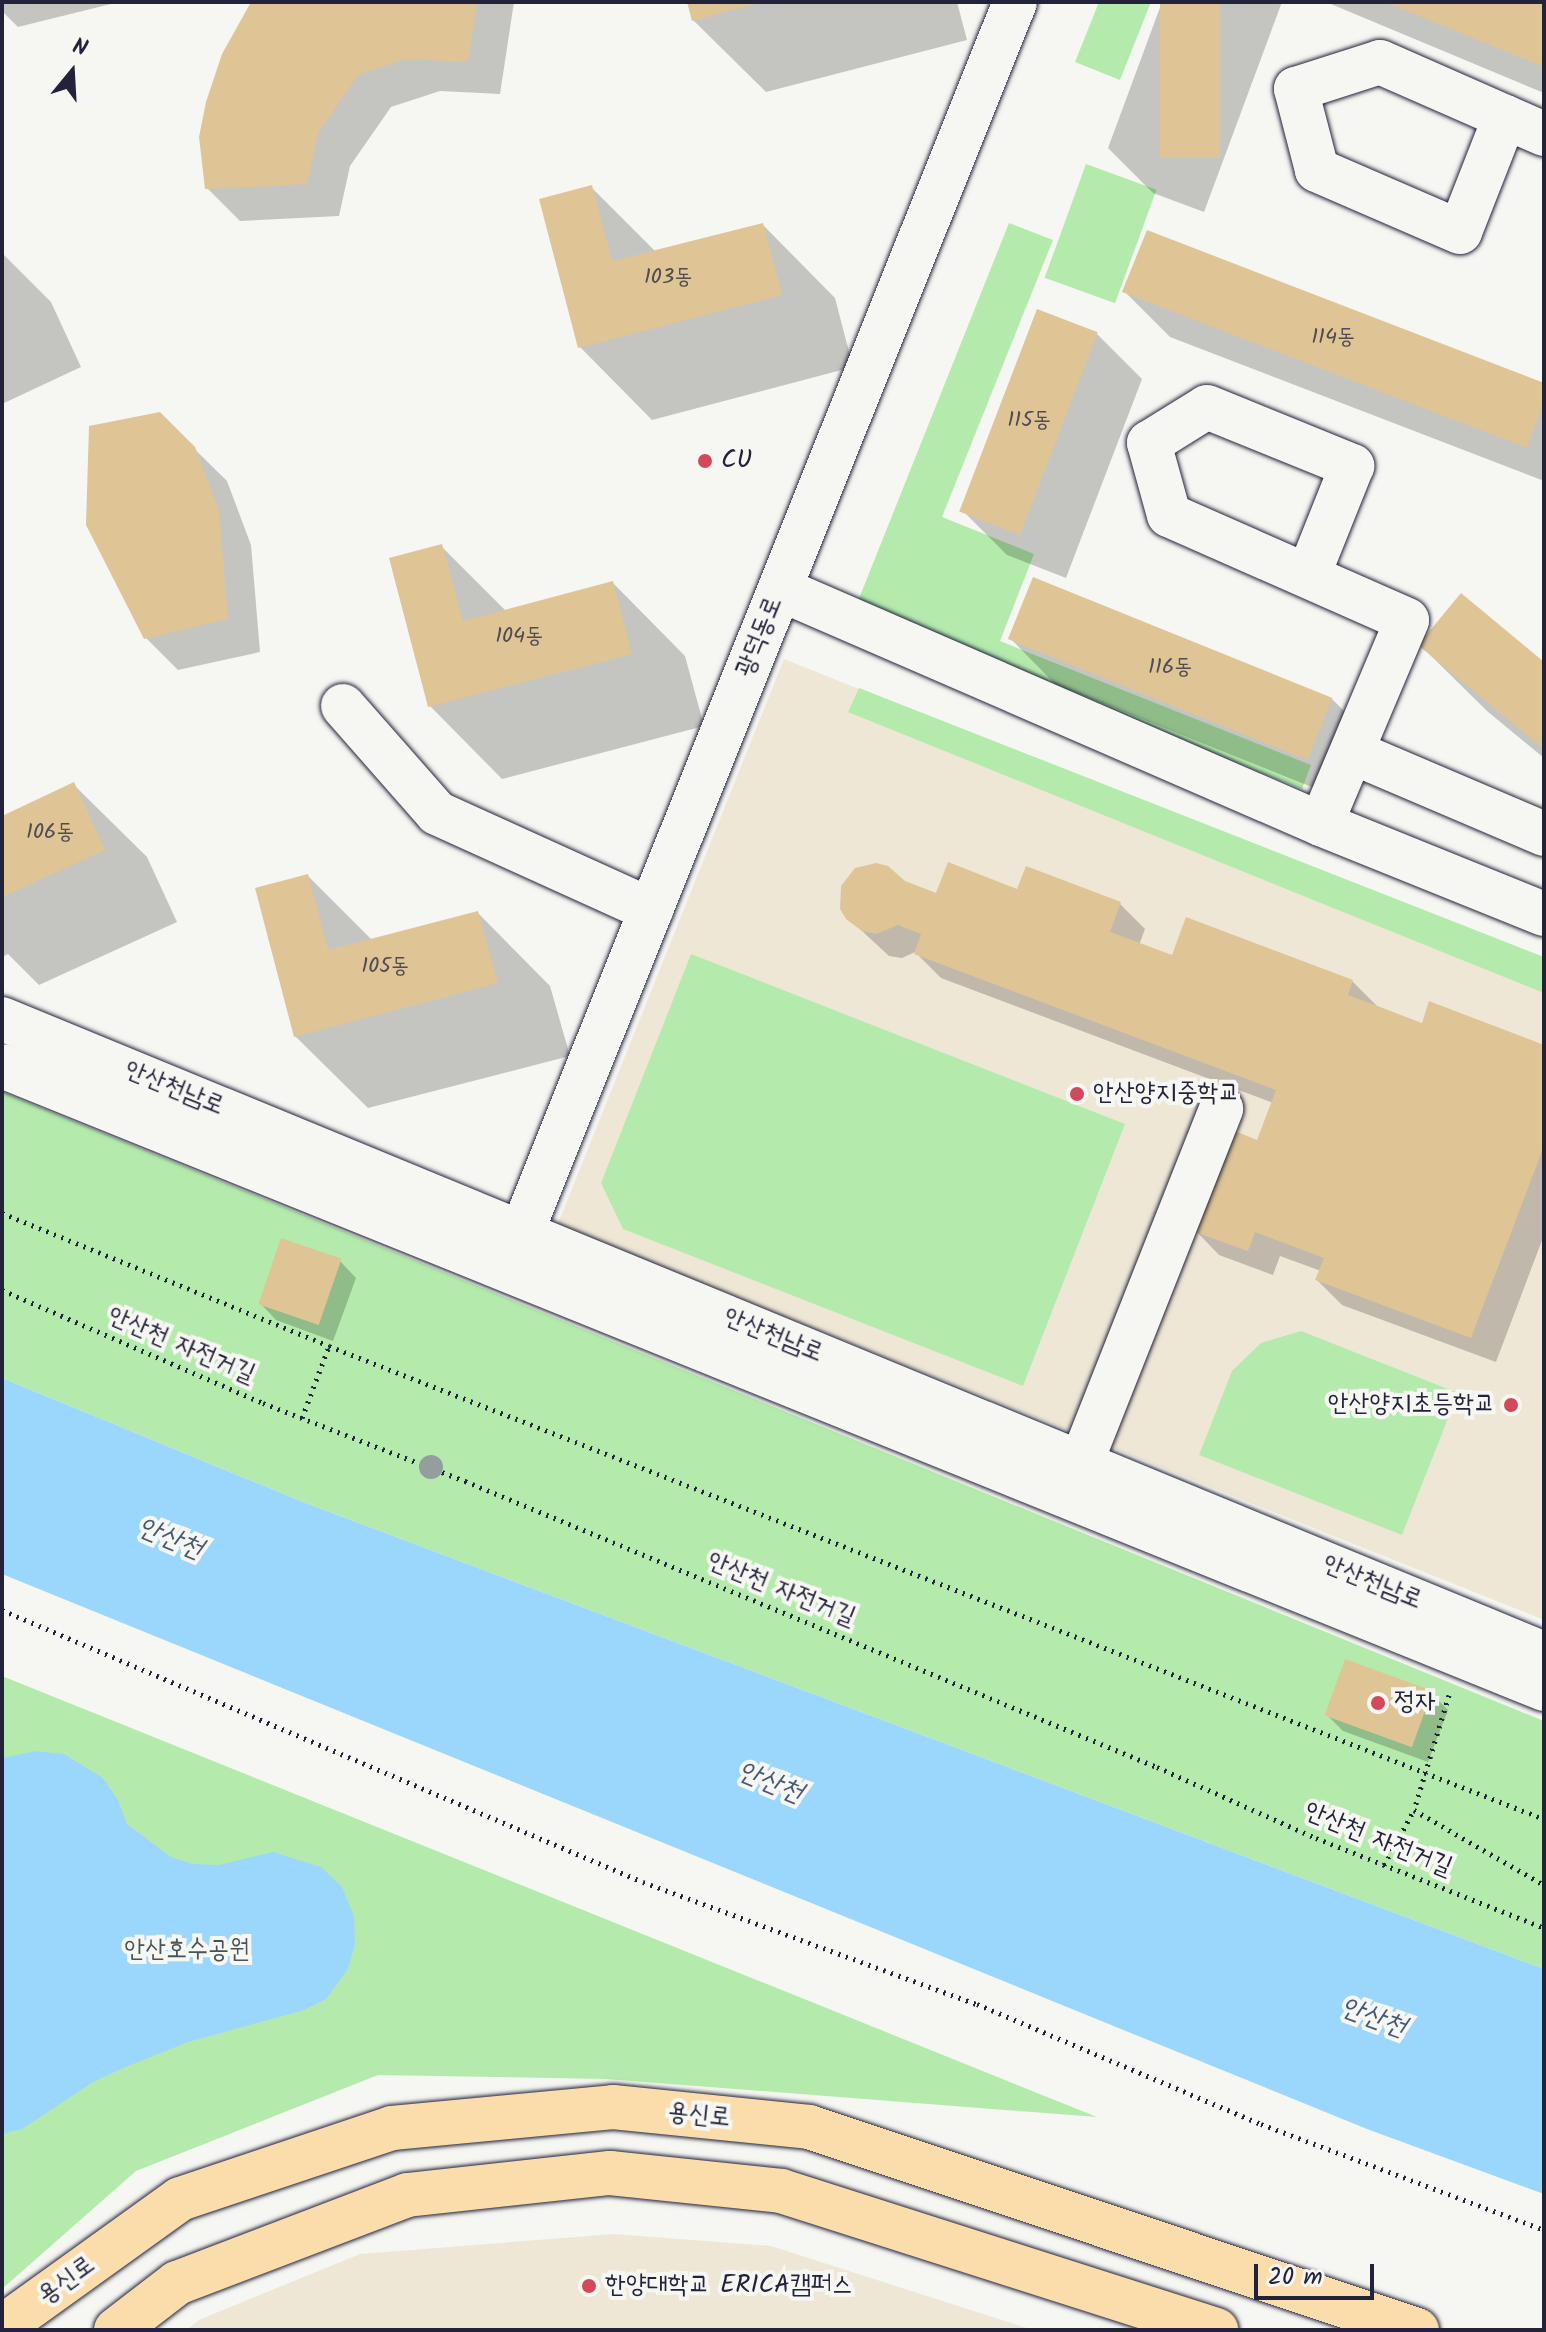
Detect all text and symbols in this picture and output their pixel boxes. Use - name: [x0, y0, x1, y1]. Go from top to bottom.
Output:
- text: N: [68, 30, 92, 67]
- north arrow: [32, 32, 112, 112]
- house number: 103동: [644, 265, 692, 291]
- house number: 114동: [1311, 325, 1355, 351]
- house number: 115동: [1007, 408, 1051, 434]
- place label: CU: [721, 445, 752, 477]
- marker: CU: [696, 452, 714, 470]
- street label: 광덕동로: [730, 592, 790, 682]
- house number: 104동: [495, 624, 543, 650]
- house number: 116동: [1148, 655, 1192, 681]
- house number: 106동: [26, 820, 74, 846]
- house number: 105동: [361, 954, 409, 980]
- street label: 안산천남로: [120, 1055, 228, 1123]
- place label: 안산양지중학교: [1093, 1078, 1239, 1110]
- marker: 안산양지중학교: [1068, 1085, 1086, 1103]
- street label: 안산천 자전거길: [103, 1301, 259, 1391]
- street label: 안산천남로: [719, 1302, 827, 1370]
- place label: 안산양지초등학교: [1328, 1389, 1495, 1421]
- marker: 안산양지초등학교: [1502, 1396, 1520, 1414]
- water label: 안산천: [132, 1511, 208, 1567]
- street label: 안산천 자전거길: [702, 1546, 860, 1634]
- street label: 안산천남로: [1318, 1549, 1426, 1617]
- place label: 정자: [1394, 1687, 1436, 1719]
- marker: 정자: [1369, 1694, 1387, 1712]
- water label: 안산천: [732, 1755, 808, 1811]
- street label: 안산천 자전거길: [1299, 1796, 1457, 1884]
- park label: 안산호수공원: [124, 1935, 250, 1967]
- water label: 안산천: [1335, 1991, 1411, 2045]
- street label: 용신로: [666, 2097, 732, 2135]
- scale bar: [1258, 2248, 1378, 2298]
- street label: 용신로: [32, 2250, 102, 2312]
- text: 20 m: [1268, 2258, 1323, 2297]
- place label: 한양대학교 ERICA캠퍼스: [605, 2270, 853, 2302]
- marker: 한양대학교 ERICA캠퍼스: [580, 2277, 598, 2295]

